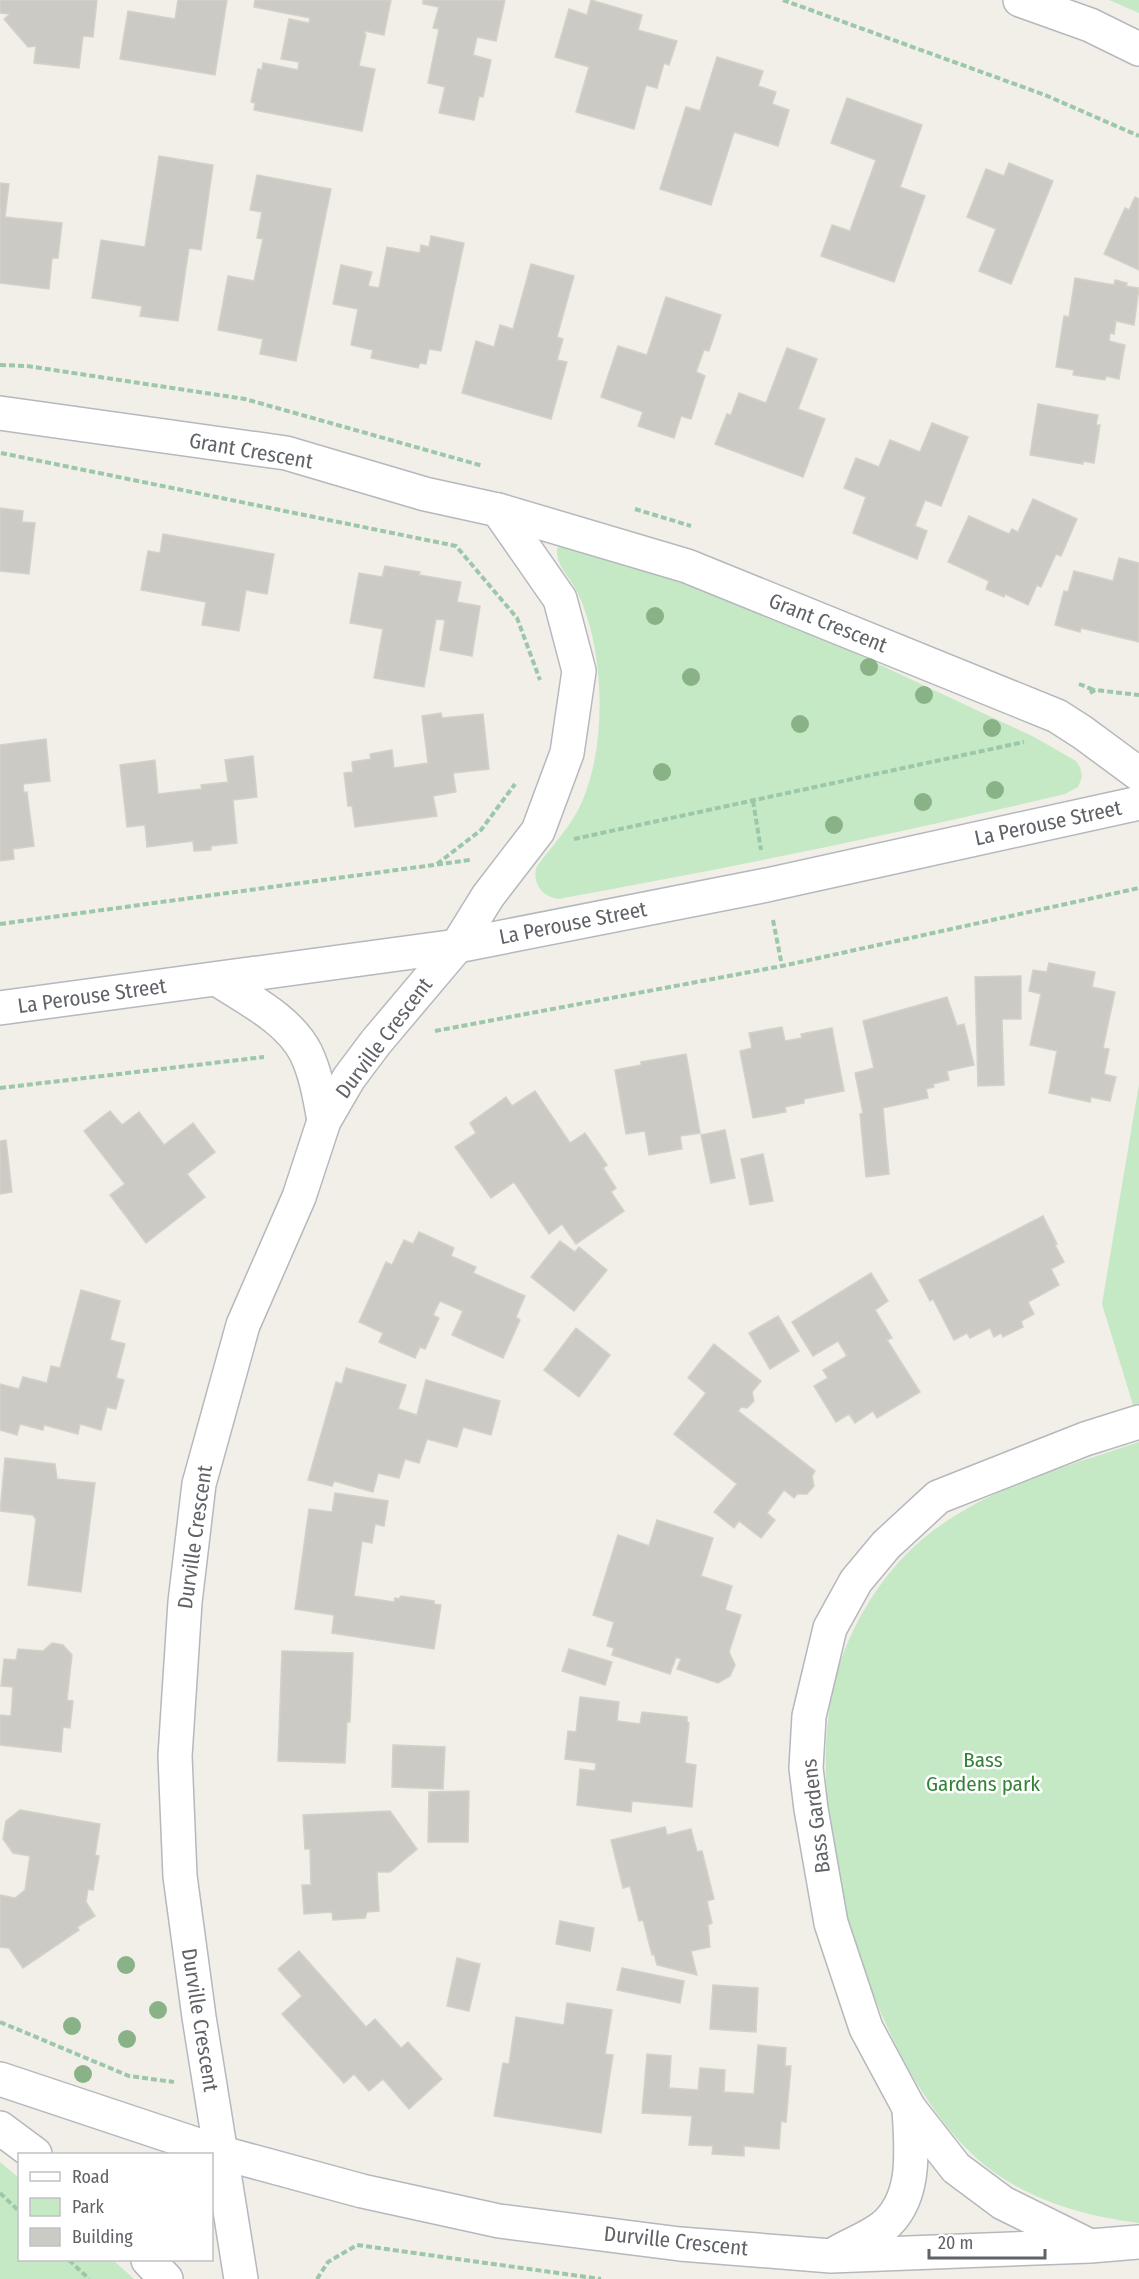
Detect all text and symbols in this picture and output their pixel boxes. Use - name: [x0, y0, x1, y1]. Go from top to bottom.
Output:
- street label: Grant Crescent: [187, 427, 315, 475]
- street label: Grant Crescent: [765, 587, 891, 659]
- street label: La Perouse Street: [972, 795, 1124, 851]
- street label: La Perouse Street: [497, 896, 649, 950]
- street label: Durville Crescent: [330, 972, 438, 1104]
- street label: La Perouse Street: [16, 973, 168, 1019]
- street label: Durville Crescent: [172, 1463, 218, 1610]
- park label: Bass Gardens park: [926, 1747, 1040, 1797]
- street label: Bass Gardens: [796, 1757, 836, 1875]
- street label: Durville Crescent: [176, 1946, 224, 2094]
- legend: [18, 2153, 213, 2261]
- text: Road: [72, 2166, 109, 2188]
- text: Park: [72, 2196, 105, 2218]
- street label: Durville Crescent: [603, 2221, 749, 2262]
- scale bar: [929, 2222, 1044, 2260]
- text: Building: [72, 2226, 133, 2248]
- text: 20 m: [938, 2232, 973, 2254]

